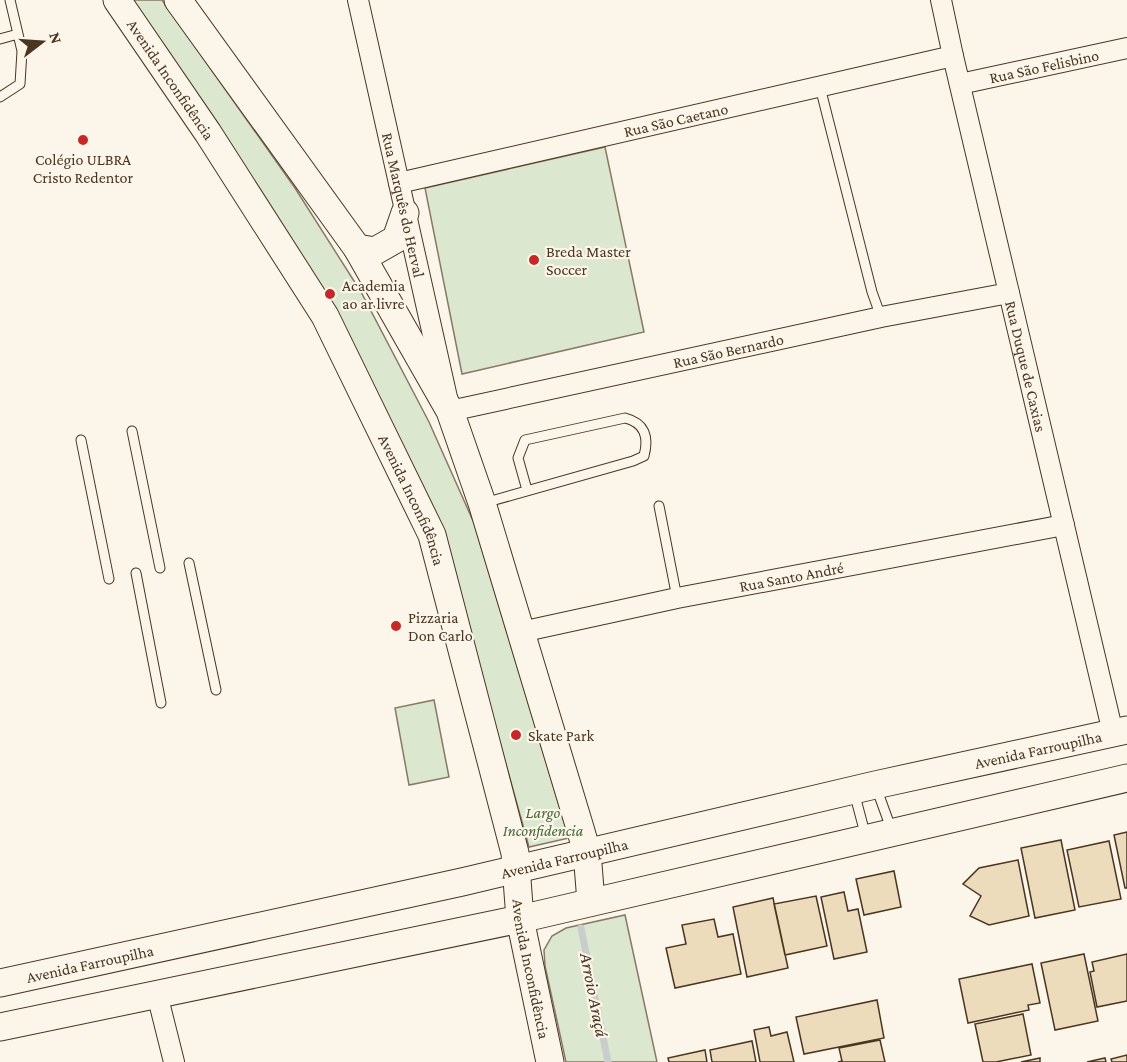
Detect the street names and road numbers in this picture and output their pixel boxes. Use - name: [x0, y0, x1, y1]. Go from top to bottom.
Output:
- street label: Avenida Inconfidência: [124, 16, 218, 143]
- street label: Rua São Felisbino: [988, 46, 1101, 86]
- street label: Rua São Caetano: [622, 100, 730, 140]
- street label: Rua Marquês do Herval: [379, 131, 428, 279]
- street label: Rua Duque de Caxias: [1002, 299, 1050, 433]
- street label: Rua São Bernardo: [672, 330, 785, 371]
- street label: Avenida Inconfidência: [375, 432, 448, 568]
- street label: Rua Santo André: [738, 559, 845, 595]
- street label: Avenida Farroupilha: [973, 728, 1104, 772]
- street label: Avenida Farroupilha: [499, 835, 630, 882]
- street label: Avenida Inconfidência: [510, 899, 553, 1041]
- street label: Avenida Farroupilha: [25, 942, 156, 986]

